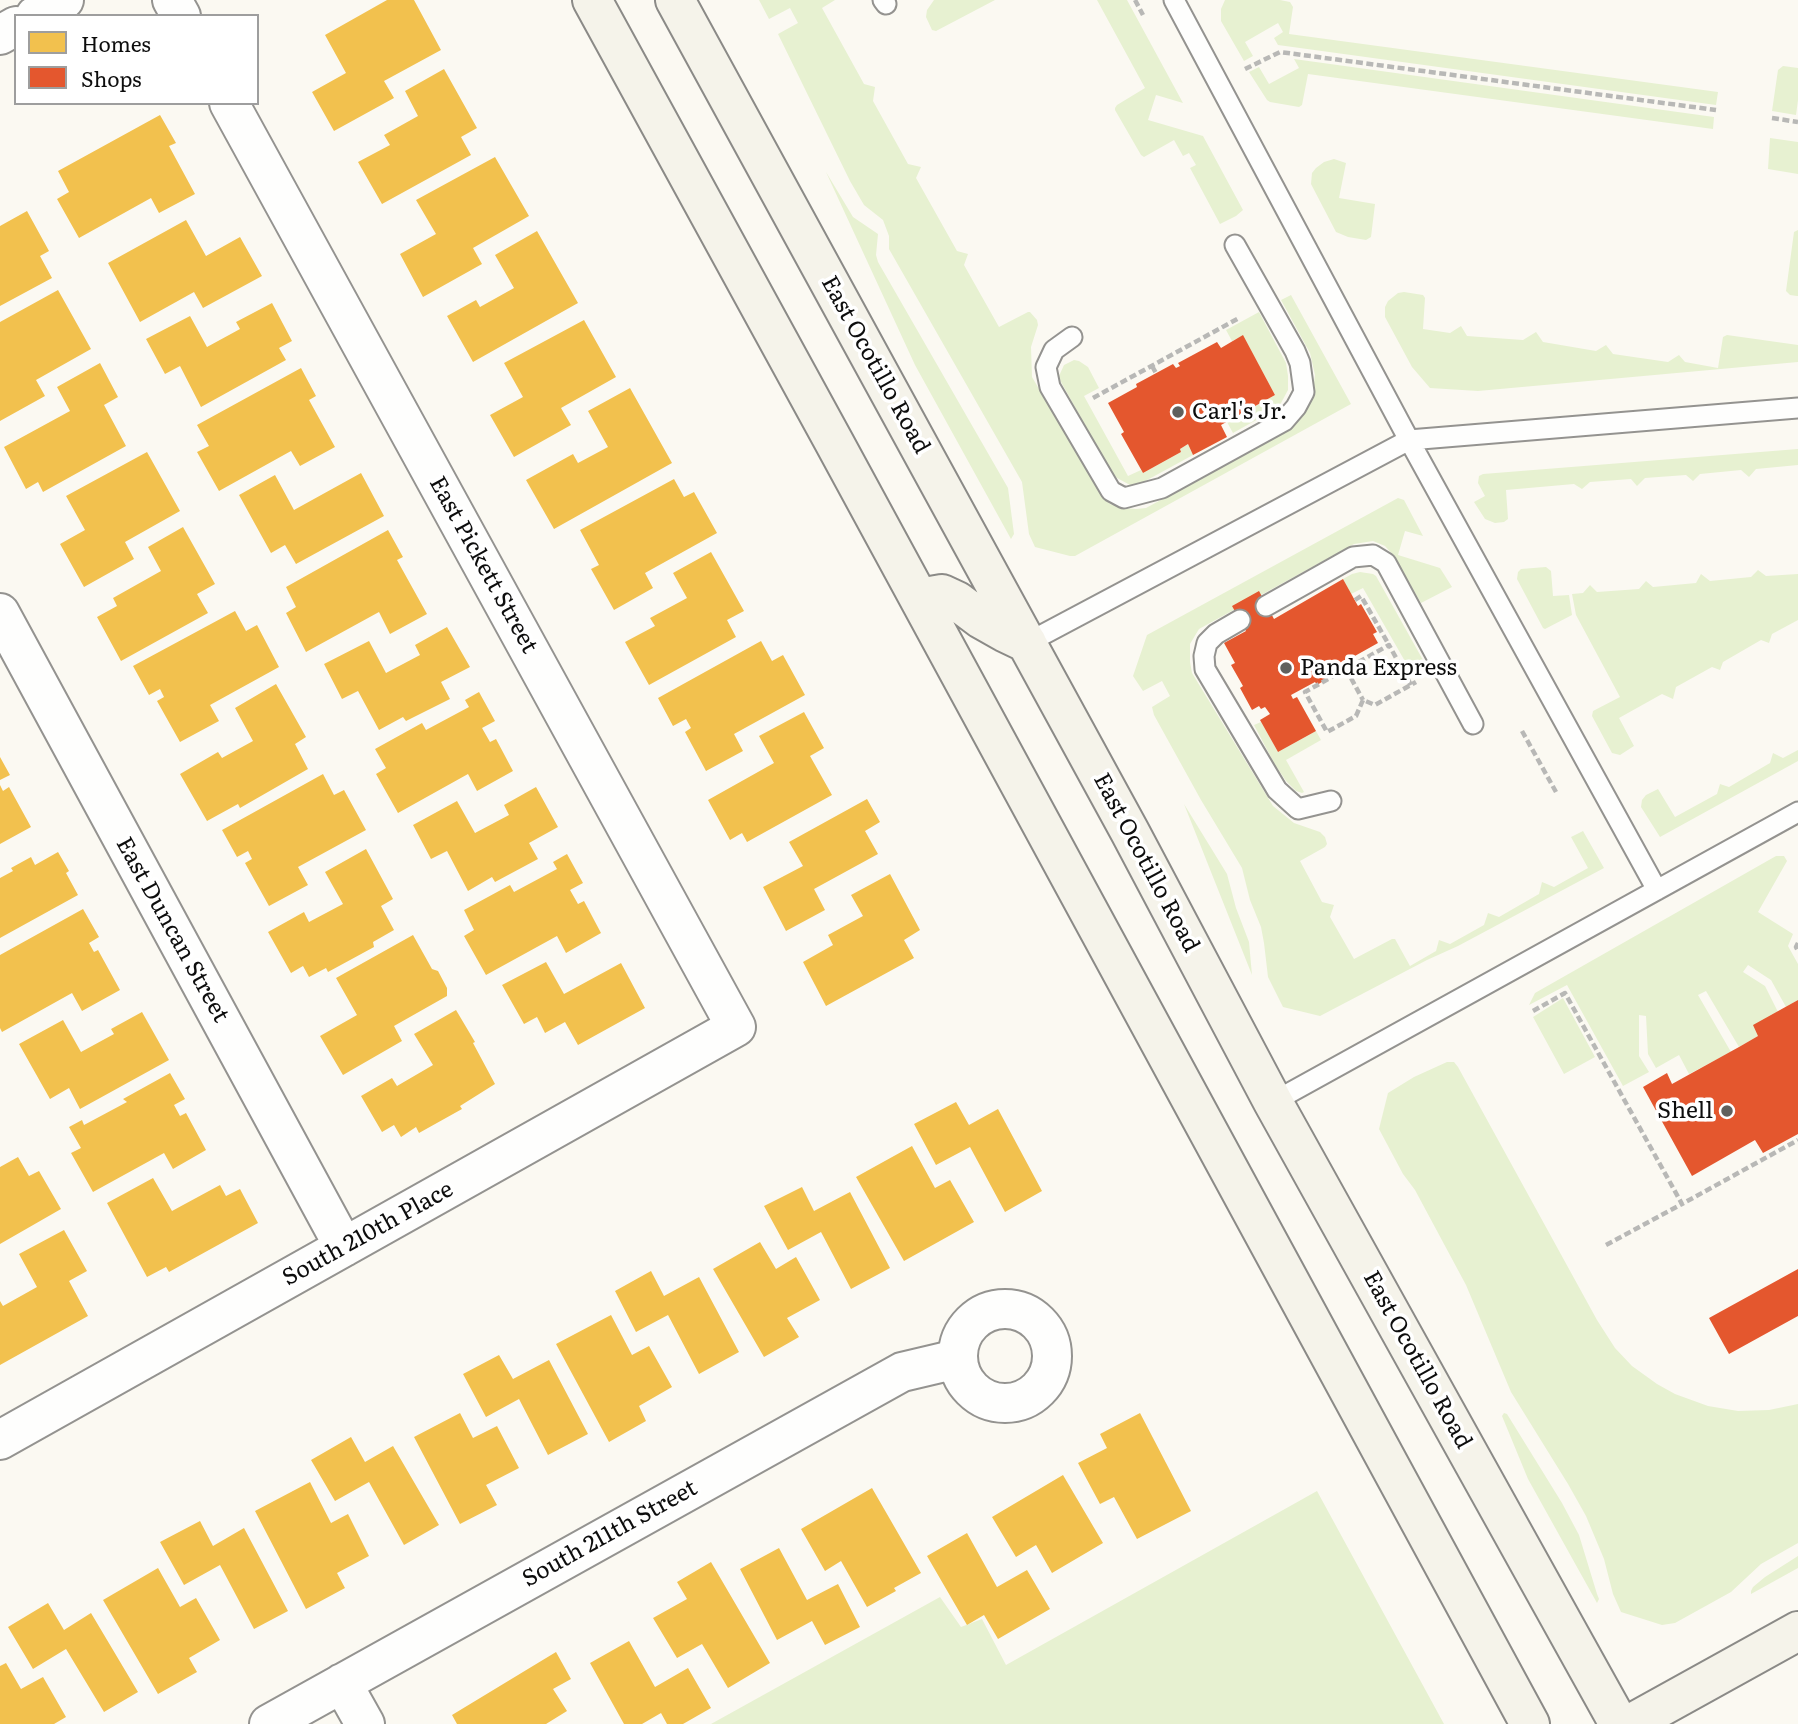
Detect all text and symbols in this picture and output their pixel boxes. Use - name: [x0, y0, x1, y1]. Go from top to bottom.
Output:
- legend: [14, 14, 259, 105]
- text: Homes: [81, 27, 151, 58]
- text: Shops: [81, 62, 142, 93]
- street label: East Ocotillo Road: [815, 271, 935, 459]
- place label: Carl's Jr.: [1192, 398, 1287, 426]
- marker: Carl's Jr.: [1170, 404, 1186, 420]
- street label: East Pickett Street: [423, 472, 543, 658]
- place label: Panda Express: [1300, 654, 1457, 682]
- marker: Panda Express: [1278, 660, 1294, 676]
- street label: East Ocotillo Road: [1087, 769, 1205, 957]
- street label: East Duncan Street: [110, 833, 234, 1027]
- place label: Shell: [1657, 1097, 1713, 1125]
- marker: Shell: [1719, 1103, 1735, 1119]
- street label: South 210th Place: [278, 1176, 458, 1292]
- street label: East Ocotillo Road: [1357, 1266, 1477, 1454]
- street label: South 211th Street: [518, 1475, 702, 1593]

